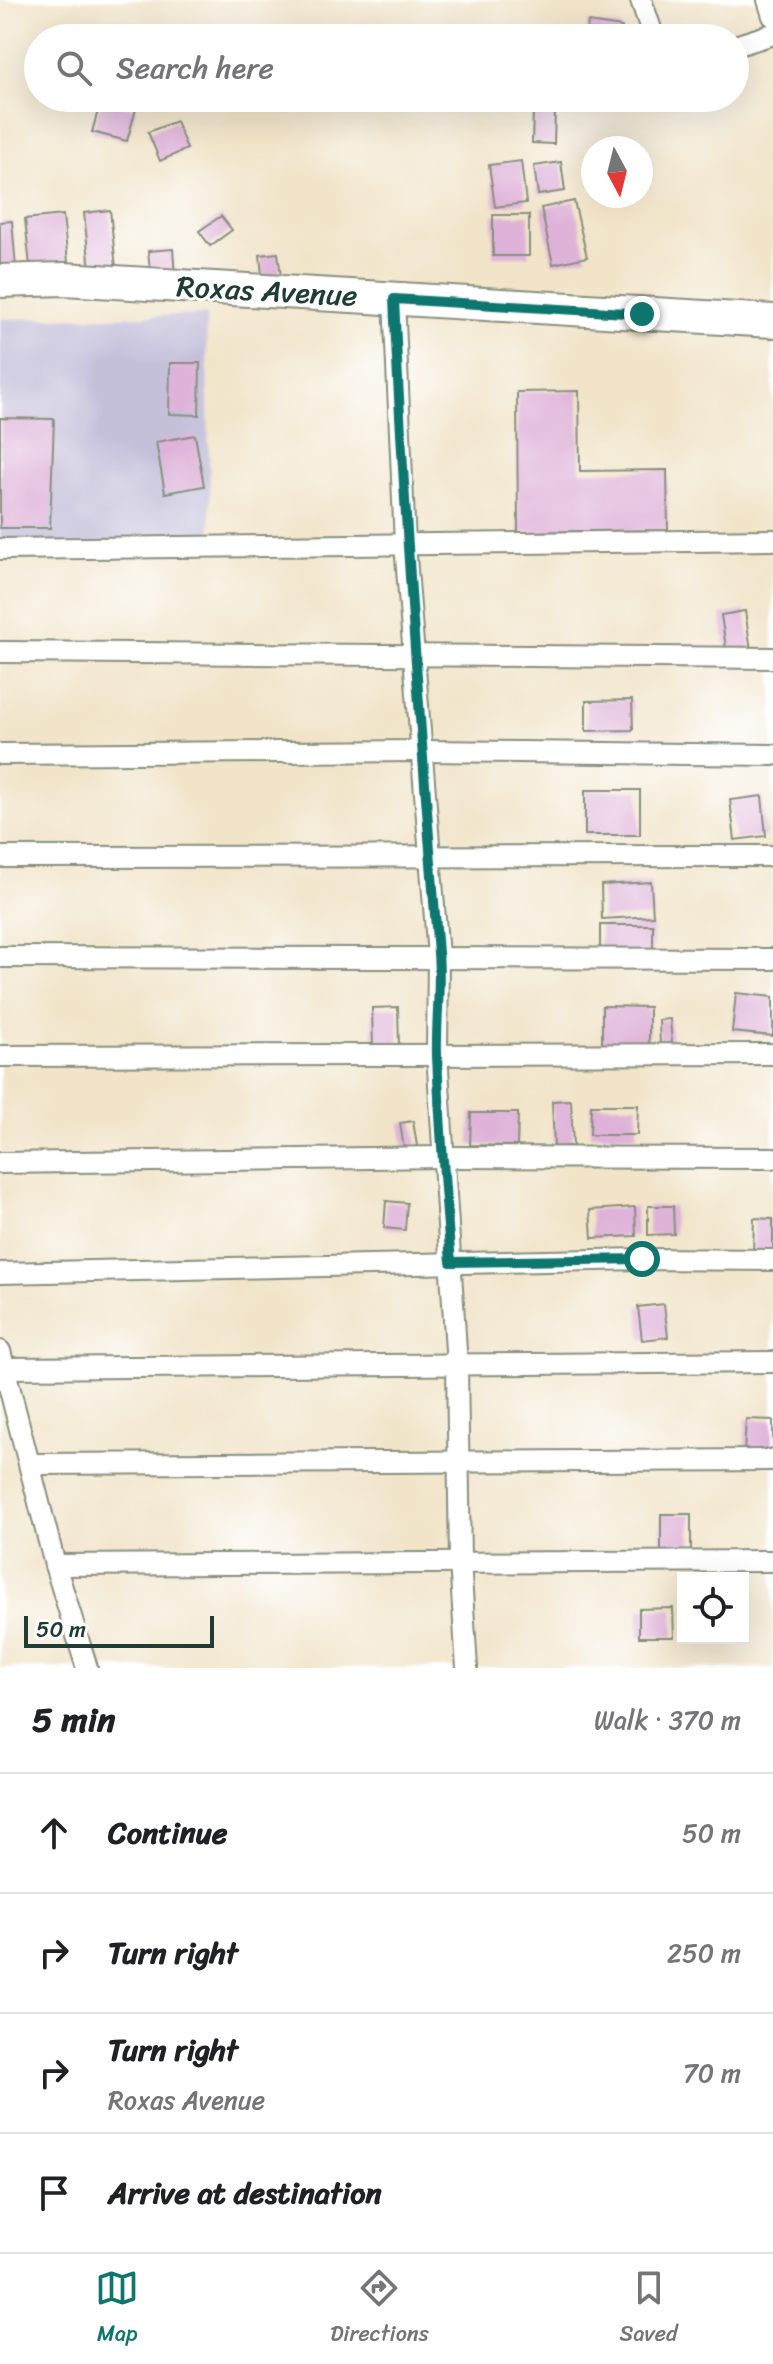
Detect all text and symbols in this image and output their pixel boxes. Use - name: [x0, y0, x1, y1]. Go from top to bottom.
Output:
- search box: [24, 24, 749, 112]
- text: Search here: [116, 41, 274, 95]
- icon: search: [52, 46, 96, 90]
- north arrow: [581, 136, 653, 208]
- street label: Roxas Avenue: [175, 259, 359, 323]
- route end: [624, 296, 660, 332]
- route start: [624, 1241, 660, 1277]
- map controls: [677, 1572, 749, 1644]
- button: locate: [677, 1572, 749, 1644]
- text: 50 m: [36, 1610, 86, 1649]
- scale bar: [24, 1612, 214, 1648]
- text: 5 min: [32, 1690, 115, 1750]
- text: Walk · 370 m: [594, 1697, 741, 1743]
- text: Continue: [108, 1806, 227, 1860]
- text: 50 m: [682, 1810, 741, 1856]
- icon: ahead: [32, 1811, 76, 1855]
- text: Turn right: [108, 1926, 238, 1980]
- text: 250 m: [667, 1930, 741, 1976]
- icon: right: [32, 1931, 76, 1975]
- text: Turn right: [108, 2023, 238, 2077]
- text: 70 m: [683, 2050, 741, 2096]
- icon: right: [32, 2051, 76, 2095]
- text: Roxas Avenue: [108, 2077, 265, 2123]
- text: Arrive at destination: [108, 2166, 382, 2220]
- icon: arrive: [32, 2171, 76, 2215]
- tab: Map: [95, 2266, 139, 2353]
- tab: Directions: [330, 2266, 429, 2353]
- tab: Saved: [620, 2266, 678, 2353]

